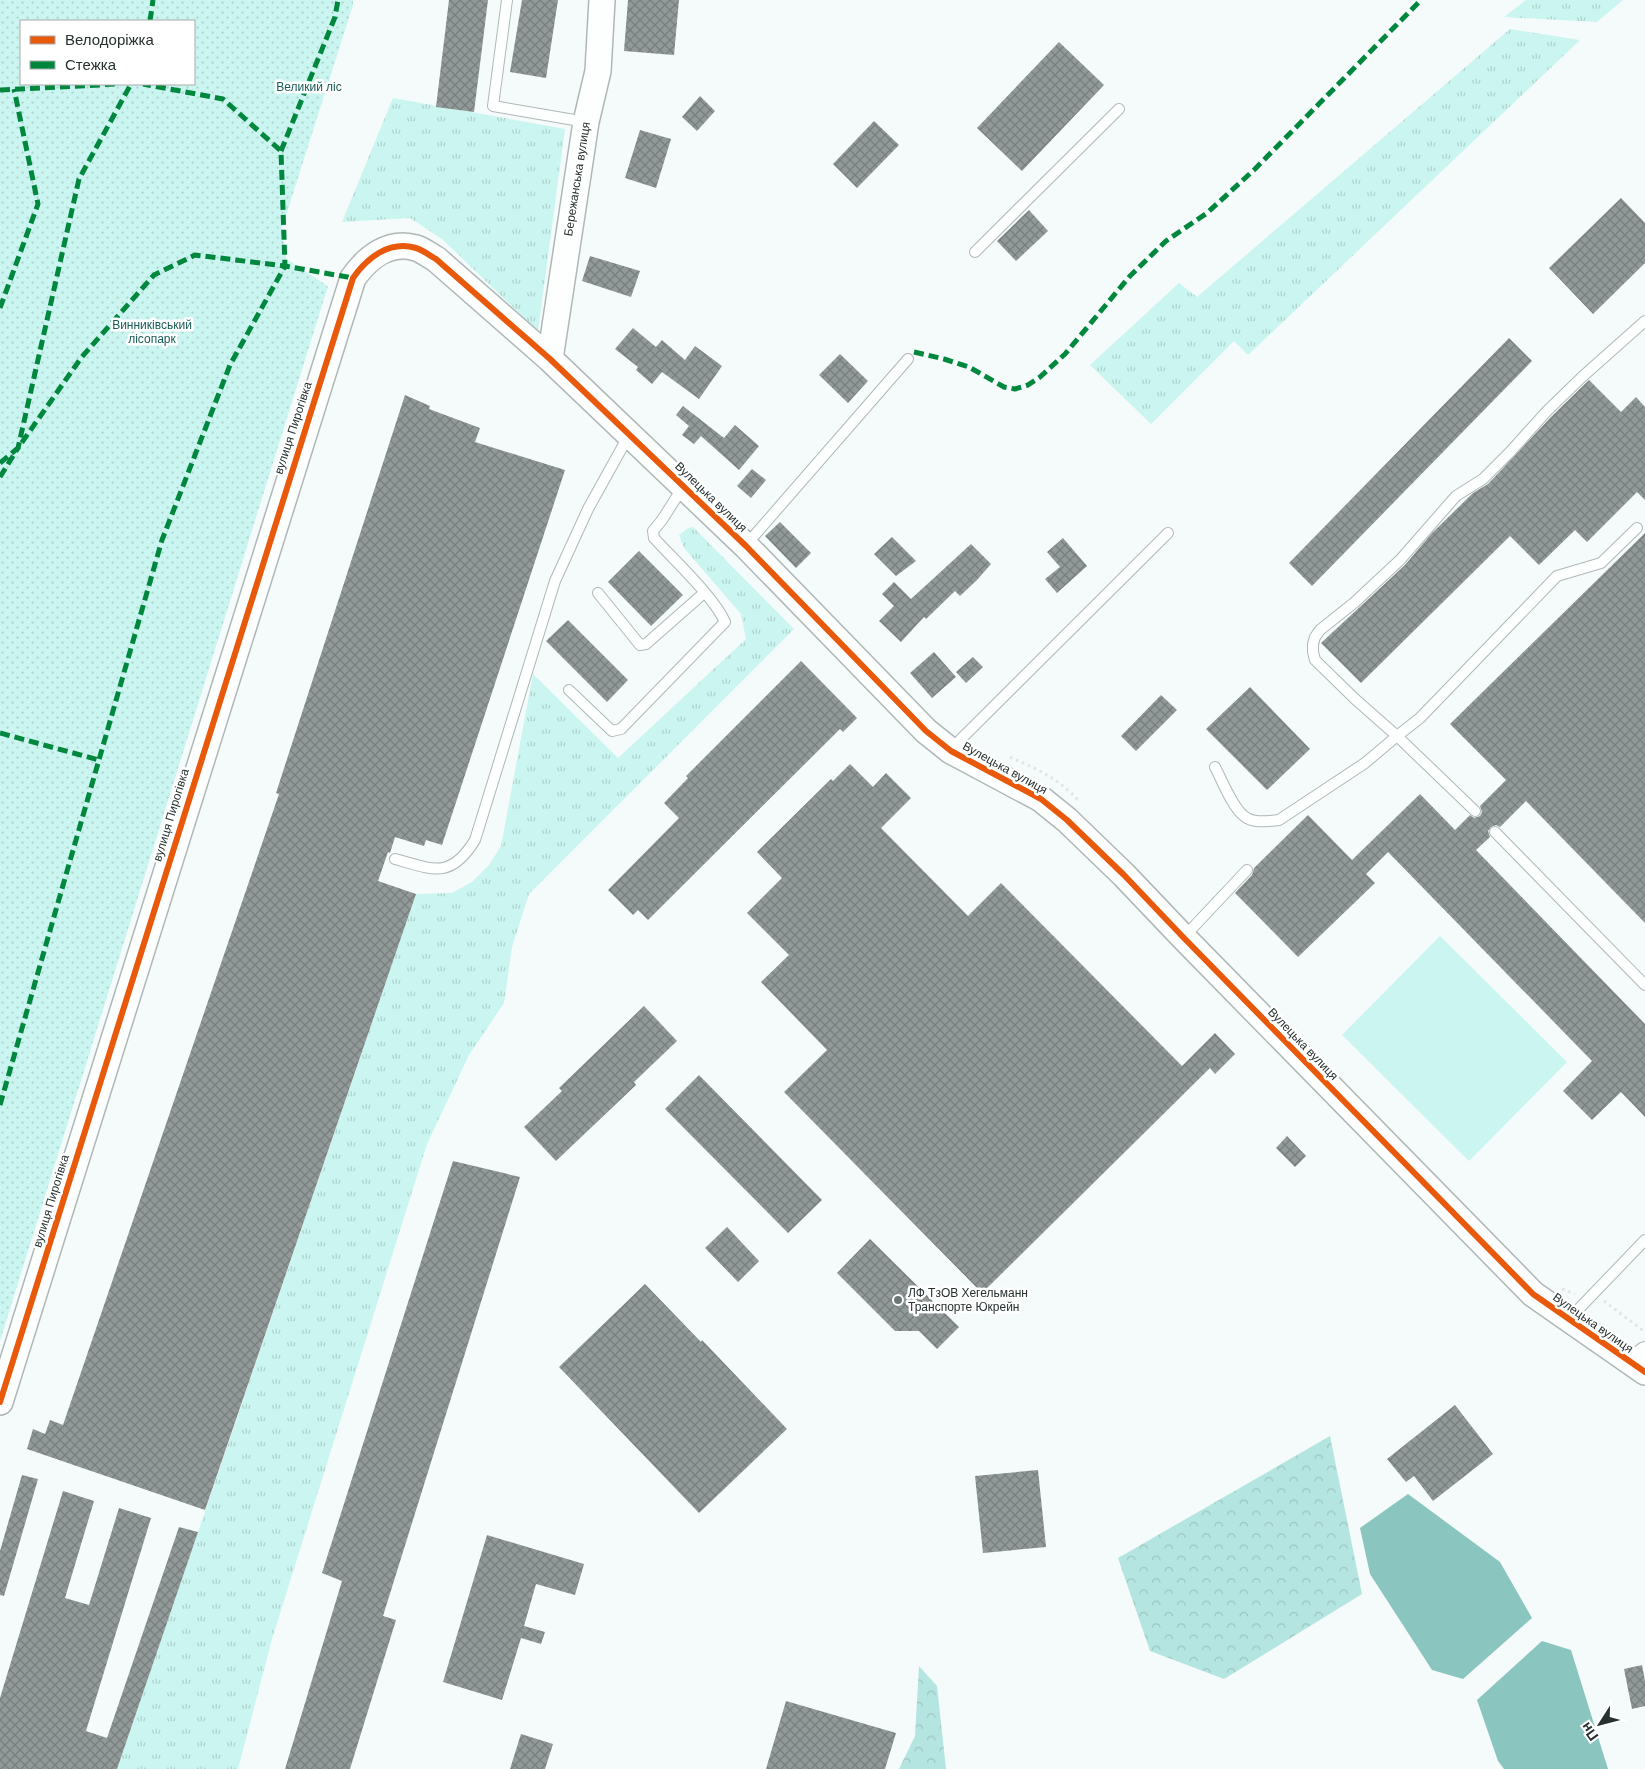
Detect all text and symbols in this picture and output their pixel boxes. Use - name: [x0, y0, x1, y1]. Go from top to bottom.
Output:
- legend: [20, 20, 195, 85]
- text: Велодоріжка: [65, 30, 154, 50]
- text: Стежка: [65, 55, 117, 75]
- park label: Великий ліс: [276, 79, 342, 95]
- street label: Бережанська вулиця: [560, 121, 594, 237]
- park label: Винниківський лісопарк: [112, 317, 192, 347]
- street label: вулиця Пирогівка: [270, 379, 316, 476]
- street label: Вулецька вулиця: [671, 458, 751, 536]
- street label: Вулецька вулиця: [960, 738, 1050, 798]
- street label: вулиця Пирогівка: [149, 766, 193, 863]
- street label: Вулецька вулиця: [1264, 1004, 1342, 1084]
- street label: вулиця Пирогівка: [29, 1152, 73, 1249]
- place label: ЛФ ТзОВ Хегельманн Транспорте Юкрейн: [908, 1285, 1028, 1315]
- street label: Вулецька вулиця: [1550, 1289, 1636, 1357]
- marker: ЛФ ТзОВ Хегельманн Транспорте Юкрейн: [892, 1294, 904, 1306]
- north arrow: [1575, 1699, 1625, 1749]
- text: Пн: [1577, 1719, 1602, 1744]

